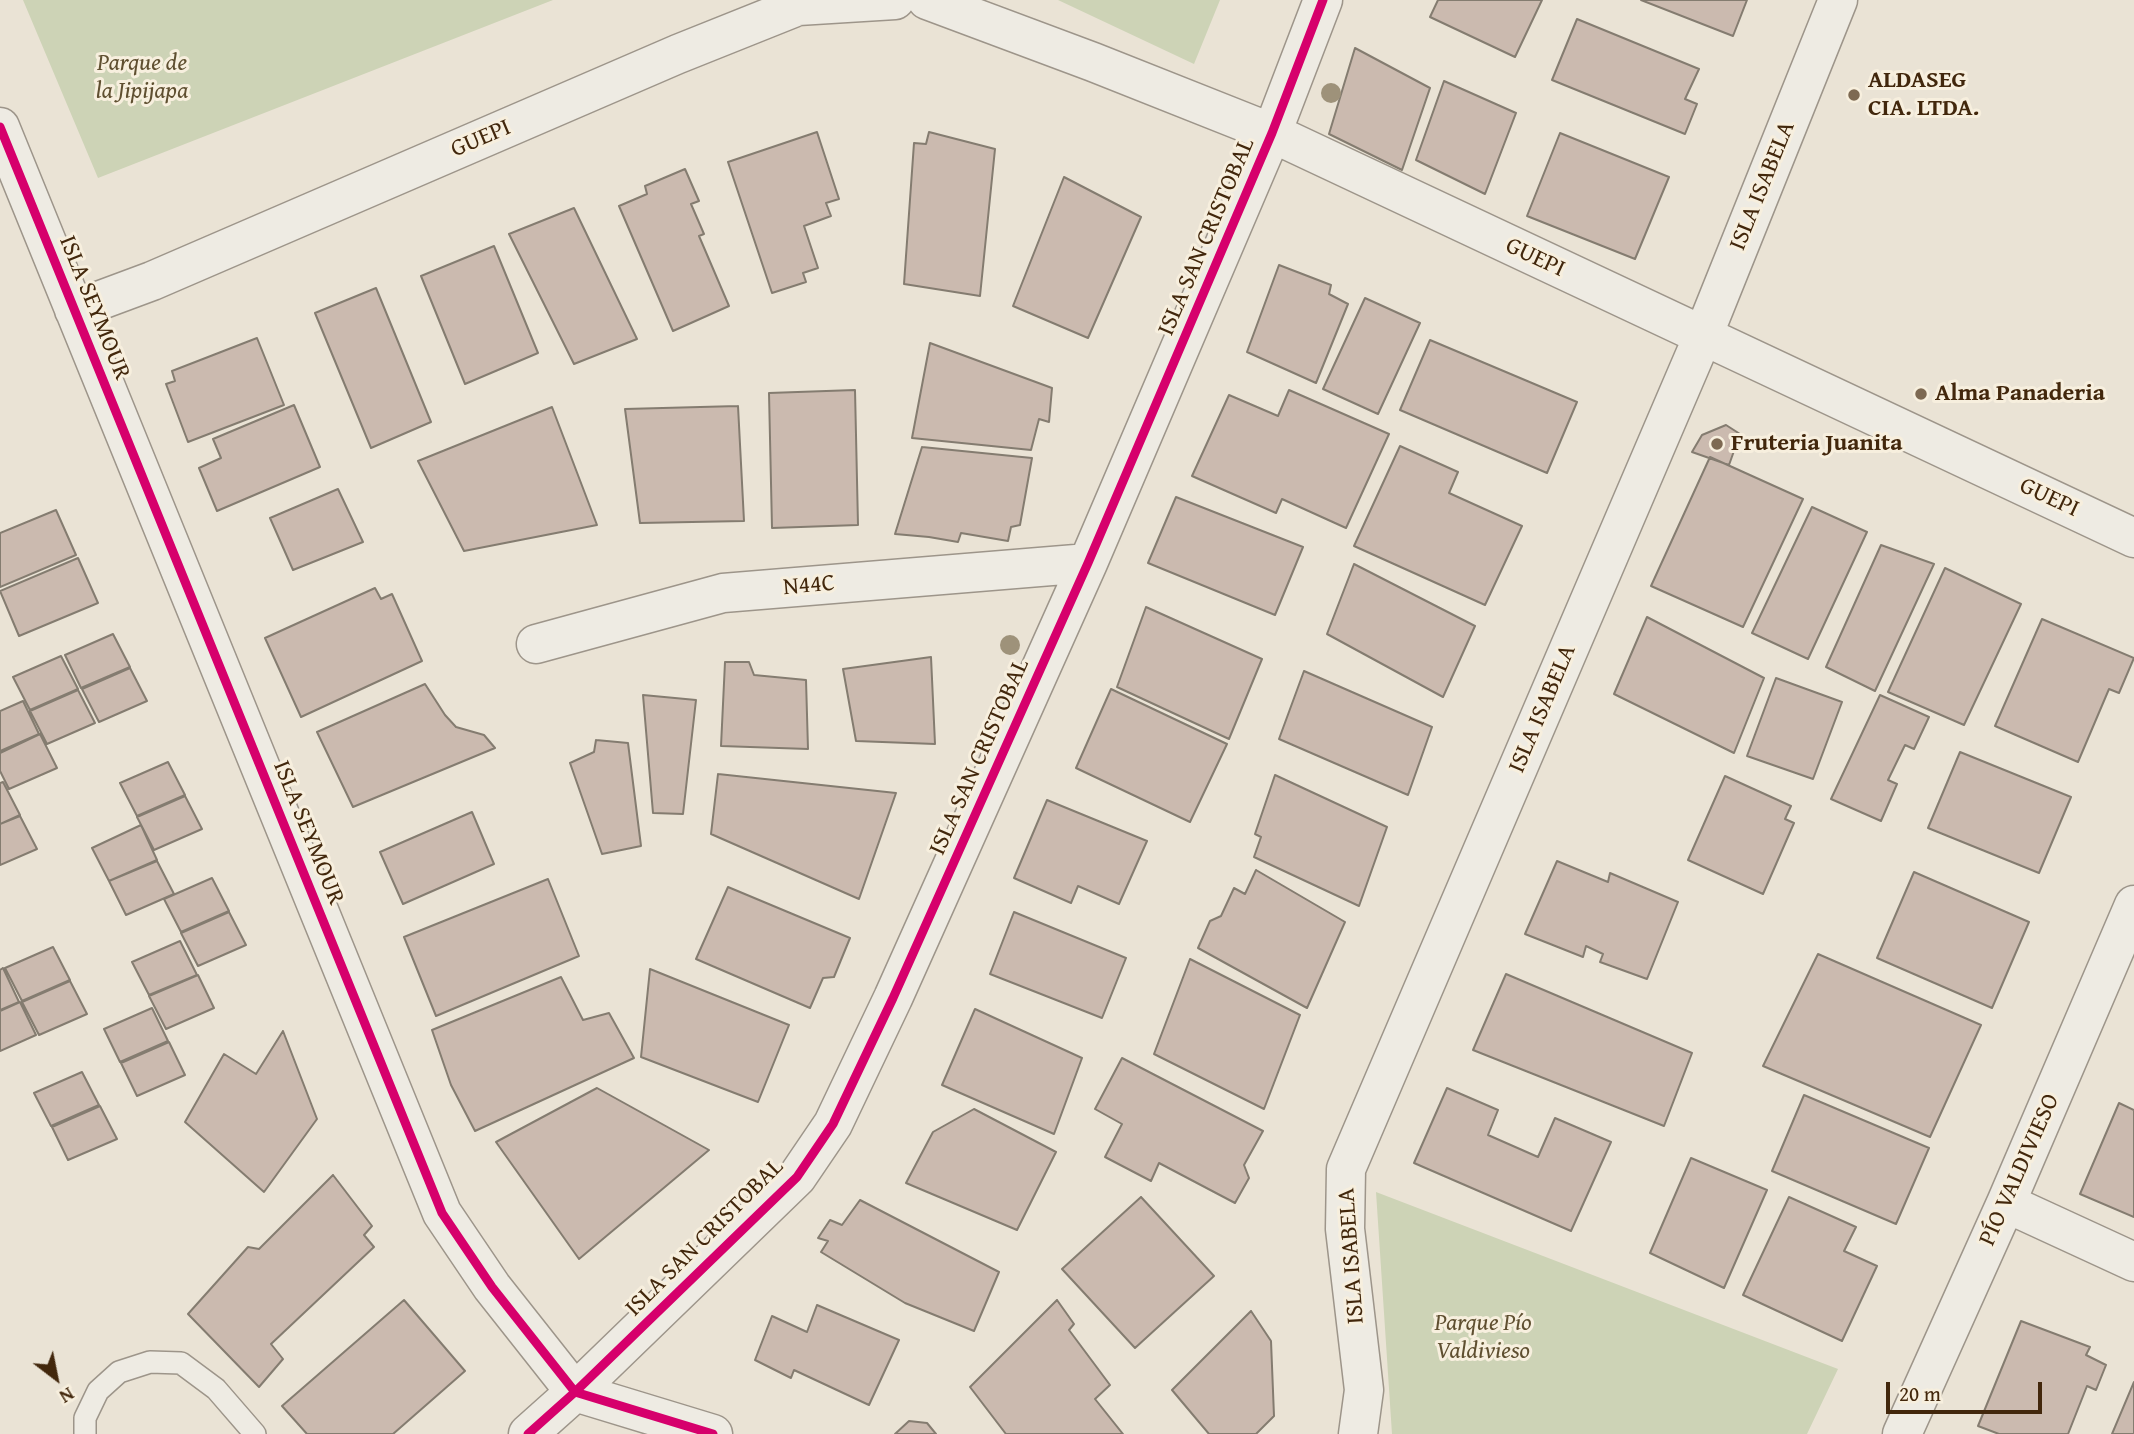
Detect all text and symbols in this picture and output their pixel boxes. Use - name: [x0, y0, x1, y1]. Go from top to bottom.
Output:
- park label: Parque de la Jipijapa: [96, 50, 188, 106]
- place label: ALDASEG CIA. LTDA.: [1868, 67, 1979, 123]
- marker: ALDASEG CIA. LTDA.: [1846, 87, 1862, 103]
- street label: GUEPI: [447, 114, 515, 164]
- street label: ISLA ISABELA: [1724, 117, 1802, 255]
- street label: ISLA SAN CRISTOBAL: [1152, 134, 1262, 340]
- street label: ISLA SEYMOUR: [52, 232, 136, 384]
- street label: GUEPI: [1501, 232, 1569, 284]
- place label: Alma Panaderia: [1935, 380, 2105, 408]
- marker: Alma Panaderia: [1913, 386, 1929, 402]
- place label: Fruteria Juanita: [1731, 430, 1902, 458]
- marker: Fruteria Juanita: [1709, 436, 1725, 452]
- street label: GUEPI: [2015, 472, 2083, 524]
- street label: N44C: [782, 569, 836, 603]
- street label: ISLA ISABELA: [1503, 641, 1583, 777]
- street label: ISLA SAN CRISTOBAL: [924, 654, 1036, 860]
- street label: ISLA SEYMOUR: [266, 757, 350, 909]
- street label: PÍO VALDIVIESO: [1974, 1090, 2066, 1250]
- street label: ISLA SAN CRISTOBAL: [620, 1153, 790, 1323]
- street label: ISLA ISABELA: [1333, 1187, 1371, 1325]
- park label: Parque Pío Valdivieso: [1434, 1310, 1532, 1366]
- north arrow: [21, 1343, 91, 1413]
- scale bar: [1889, 1368, 2045, 1412]
- text: 20 m: [1899, 1378, 1941, 1409]
- text: N: [54, 1381, 80, 1411]

